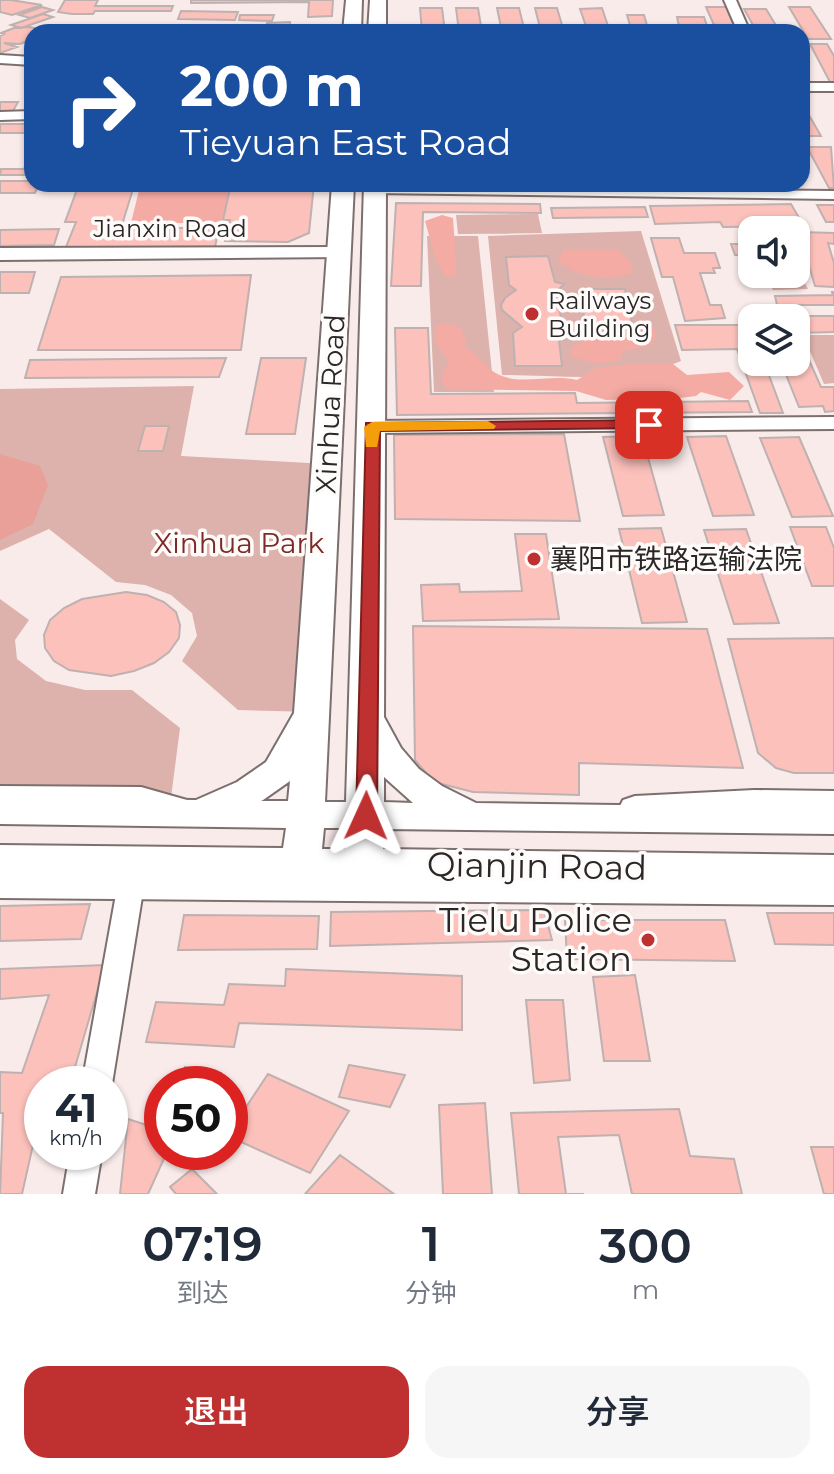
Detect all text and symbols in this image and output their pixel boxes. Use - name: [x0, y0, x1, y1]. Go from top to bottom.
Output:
- text: 200 m: [180, 52, 364, 120]
- icon: right: [48, 56, 152, 160]
- text: Tieyuan East Road: [180, 120, 511, 164]
- street label: Jianxin Road: [92, 214, 247, 243]
- map controls: [738, 216, 810, 376]
- button: sound: [738, 216, 810, 288]
- place label: Railways Building: [548, 286, 651, 343]
- button: layers: [738, 304, 810, 376]
- marker: Railways Building: [523, 305, 541, 323]
- street label: Xinhua Road: [308, 313, 352, 495]
- pin: [615, 391, 683, 459]
- icon: arrive: [627, 403, 671, 447]
- park label: Xinhua Park: [154, 526, 324, 560]
- place label: 襄阳市铁路运输法院: [550, 542, 802, 576]
- marker: 襄阳市铁路运输法院: [525, 550, 543, 568]
- position arrow: [324, 774, 408, 858]
- street label: Qianjin Road: [427, 843, 647, 889]
- place label: Tielu Police Station: [439, 899, 632, 980]
- marker: Tielu Police Station: [639, 931, 657, 949]
- speed limit sign: 50: [144, 1066, 248, 1170]
- text: 41: [55, 1083, 97, 1132]
- text: km/h: [49, 1126, 103, 1150]
- text: 07:19: [142, 1215, 263, 1273]
- text: 1: [422, 1215, 440, 1273]
- text: 300: [599, 1217, 692, 1275]
- text: m: [632, 1274, 659, 1306]
- text: 到达: [176, 1277, 228, 1309]
- text: 分钟: [405, 1277, 457, 1309]
- button: 退出: [24, 1366, 409, 1458]
- button: 分享: [425, 1366, 810, 1458]

